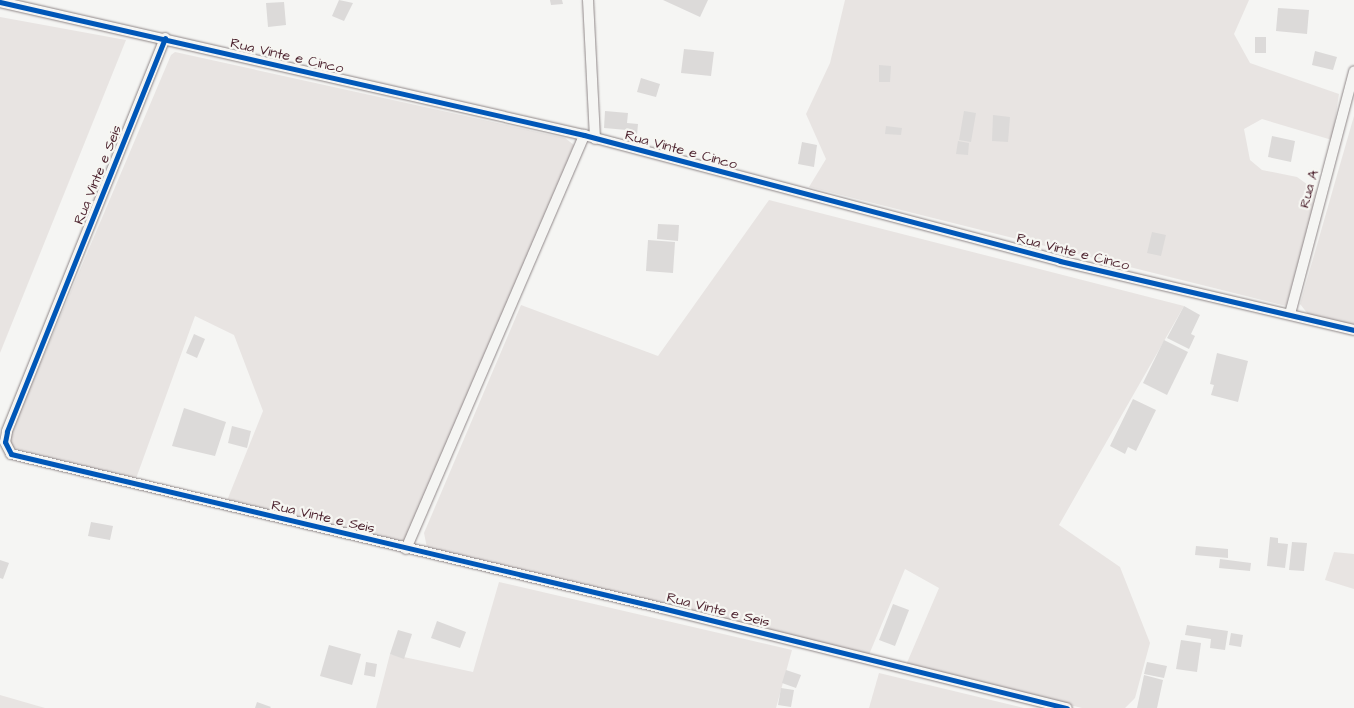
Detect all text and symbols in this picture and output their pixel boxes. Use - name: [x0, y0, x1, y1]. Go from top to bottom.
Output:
- street label: Rua Vinte e Cinco: [229, 35, 345, 77]
- street label: Rua Vinte e Seis: [70, 123, 126, 227]
- street label: Rua Vinte e Cinco: [623, 127, 739, 173]
- street label: Rua A: [1296, 168, 1322, 210]
- street label: Rua Vinte e Cinco: [1015, 230, 1131, 274]
- street label: Rua Vinte e Seis: [270, 497, 376, 537]
- street label: Rua Vinte e Seis: [665, 589, 771, 631]

